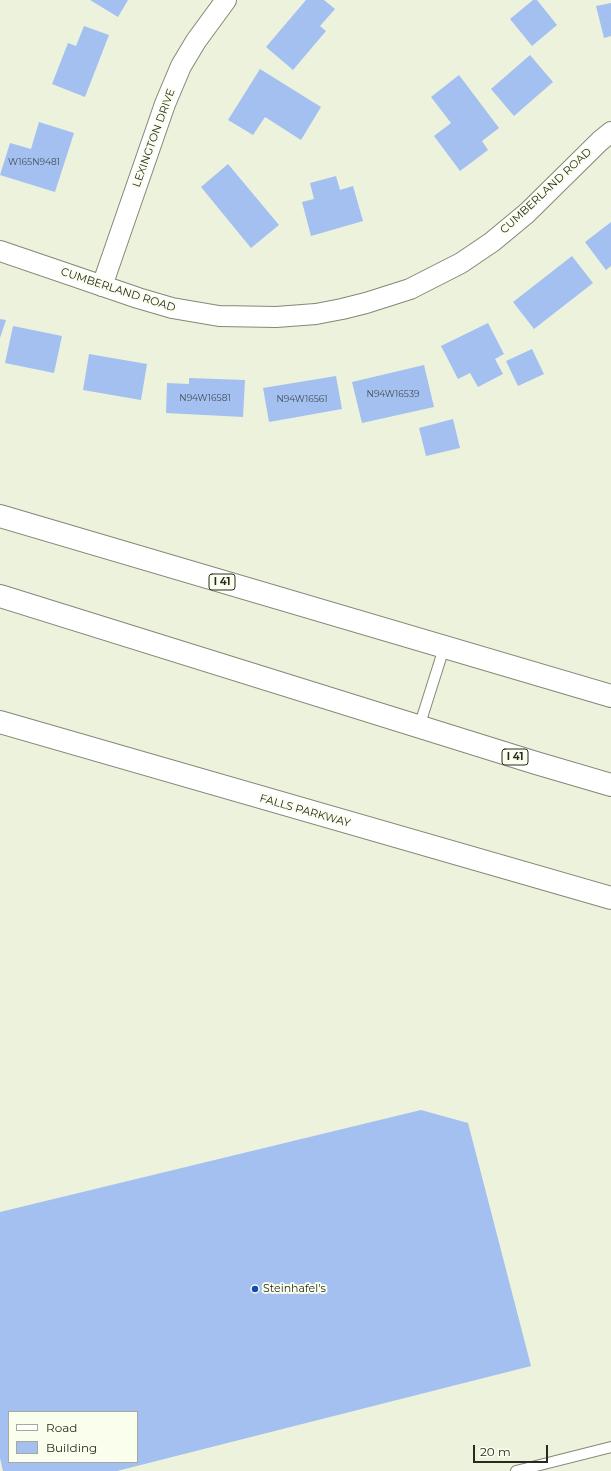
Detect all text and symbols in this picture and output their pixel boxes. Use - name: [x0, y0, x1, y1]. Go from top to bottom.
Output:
- street label: LEXINGTON DRIVE: [130, 87, 178, 189]
- street label: CUMBERLAND ROAD: [498, 145, 594, 237]
- house number: W165N9481: [8, 157, 60, 167]
- street label: CUMBERLAND ROAD: [59, 265, 177, 315]
- house number: N94W16539: [367, 389, 419, 399]
- house number: N94W16581: [179, 393, 231, 403]
- house number: N94W16561: [276, 394, 328, 404]
- road number: I 41: [209, 574, 235, 590]
- road number: I 41: [502, 749, 528, 765]
- street label: FALLS PARKWAY: [258, 792, 352, 830]
- place label: Steinhafel's: [263, 1282, 326, 1296]
- marker: Steinhafel's: [250, 1284, 260, 1294]
- legend: [8, 1411, 138, 1463]
- text: Road: [46, 1420, 77, 1435]
- scale bar: [475, 1437, 550, 1463]
- text: Building: [46, 1440, 97, 1455]
- text: 20 m: [480, 1444, 511, 1459]

